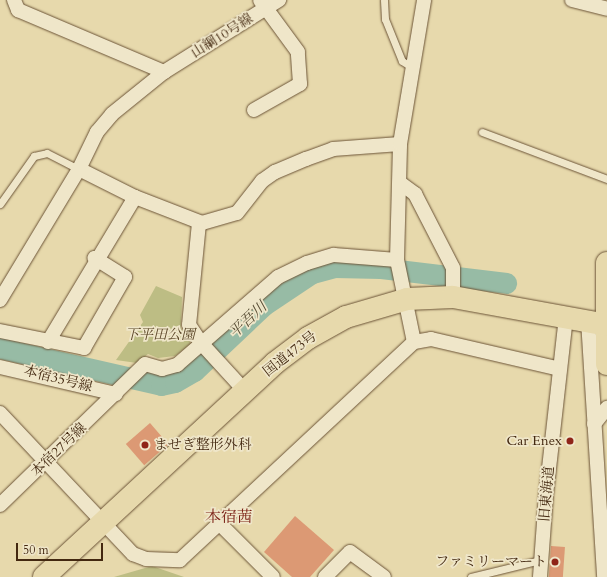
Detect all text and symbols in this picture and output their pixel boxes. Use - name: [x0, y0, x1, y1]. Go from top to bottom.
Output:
- street label: 山綱10号線: [188, 10, 256, 62]
- water label: 平吾川: [225, 298, 271, 342]
- park label: 下平田公園: [125, 327, 195, 343]
- street label: 国道473号: [260, 328, 320, 380]
- street label: 本宿35号線: [22, 362, 94, 396]
- street label: 本宿27号線: [28, 420, 90, 480]
- place label: Car Enex: [506, 433, 562, 449]
- marker: Car Enex: [565, 436, 575, 446]
- place label: ませぎ整形外科: [154, 437, 252, 453]
- marker: ませぎ整形外科: [139, 439, 151, 451]
- street label: 旧東海道: [536, 465, 558, 523]
- district label: 本宿茜: [205, 507, 253, 527]
- scale bar: [18, 535, 105, 561]
- text: 50 m: [23, 542, 49, 558]
- place label: ファミリーマート: [435, 554, 547, 570]
- marker: ファミリーマート: [550, 557, 560, 567]

